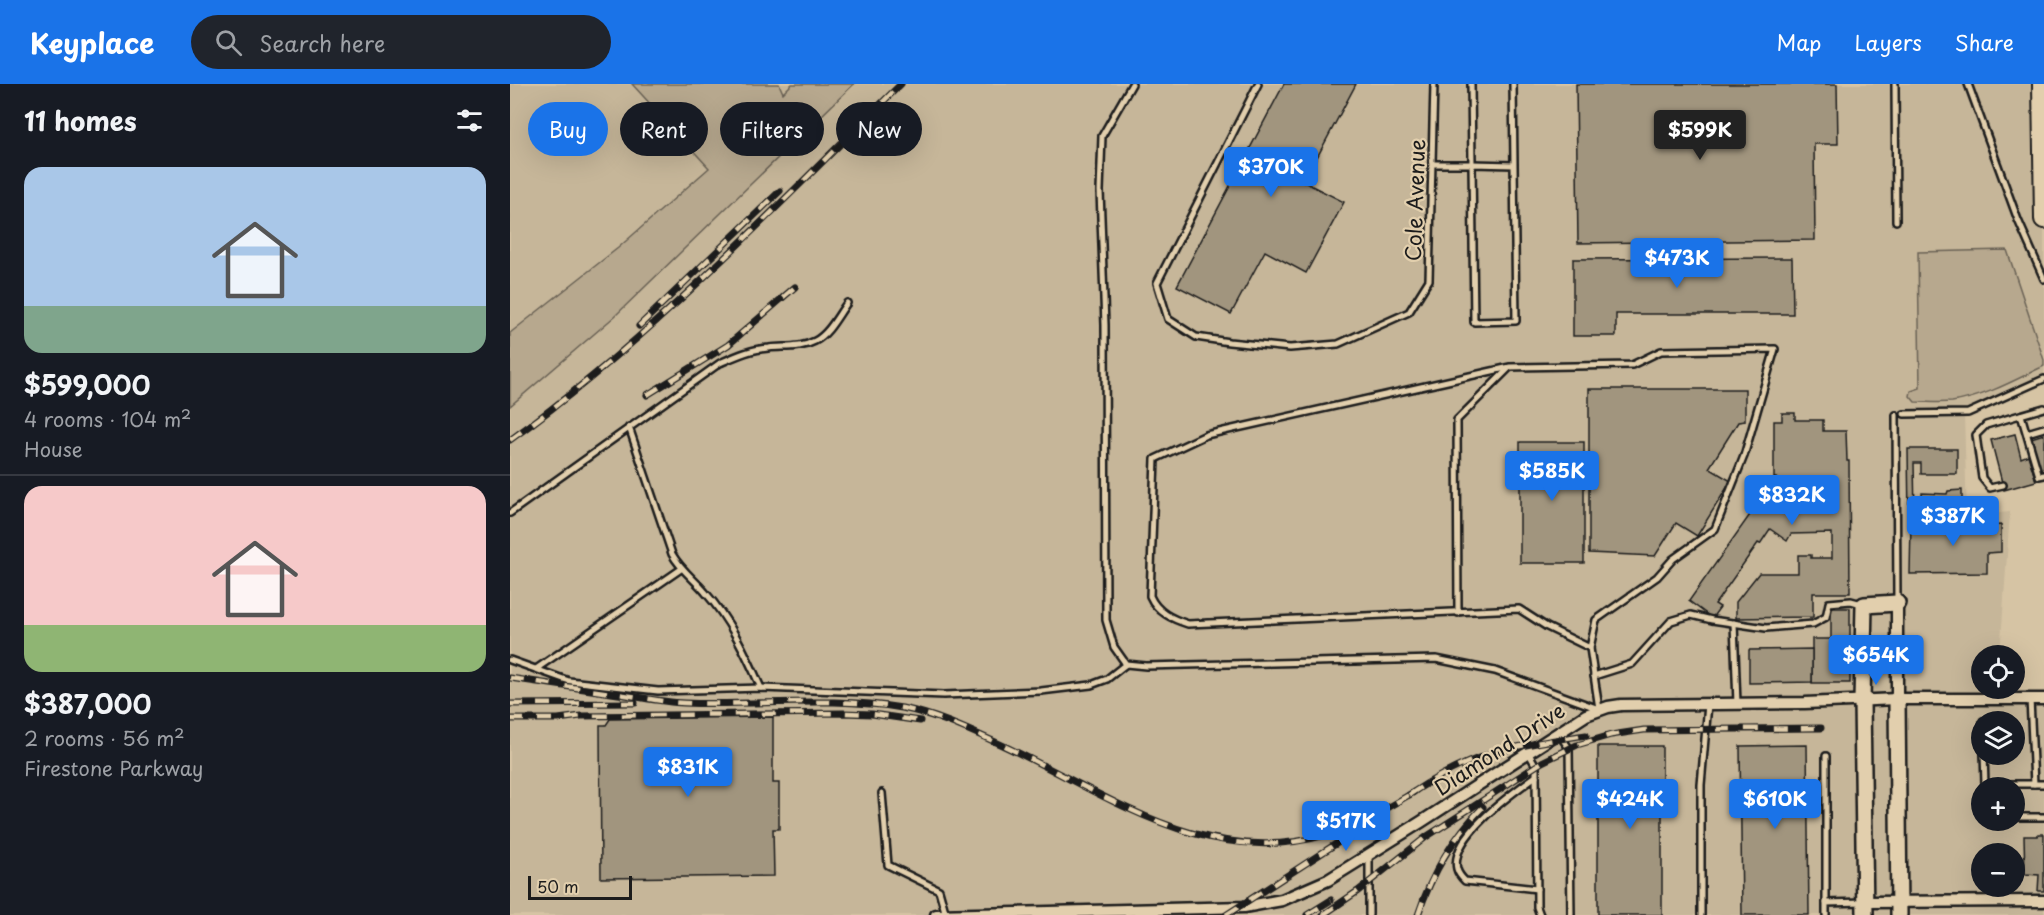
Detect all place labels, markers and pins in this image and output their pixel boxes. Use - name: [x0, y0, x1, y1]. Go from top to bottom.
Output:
- pin: $599K: [1658, 110, 1742, 161]
- pin: $370K: [1229, 147, 1313, 198]
- pin: $473K: [1635, 238, 1719, 289]
- pin: $585K: [1510, 451, 1594, 502]
- pin: $832K: [1750, 475, 1834, 526]
- pin: $387K: [1911, 496, 1995, 547]
- pin: $654K: [1834, 635, 1918, 686]
- pin: $831K: [646, 747, 730, 798]
- pin: $424K: [1588, 779, 1672, 830]
- pin: $610K: [1733, 779, 1817, 830]
- pin: $517K: [1304, 801, 1388, 852]

